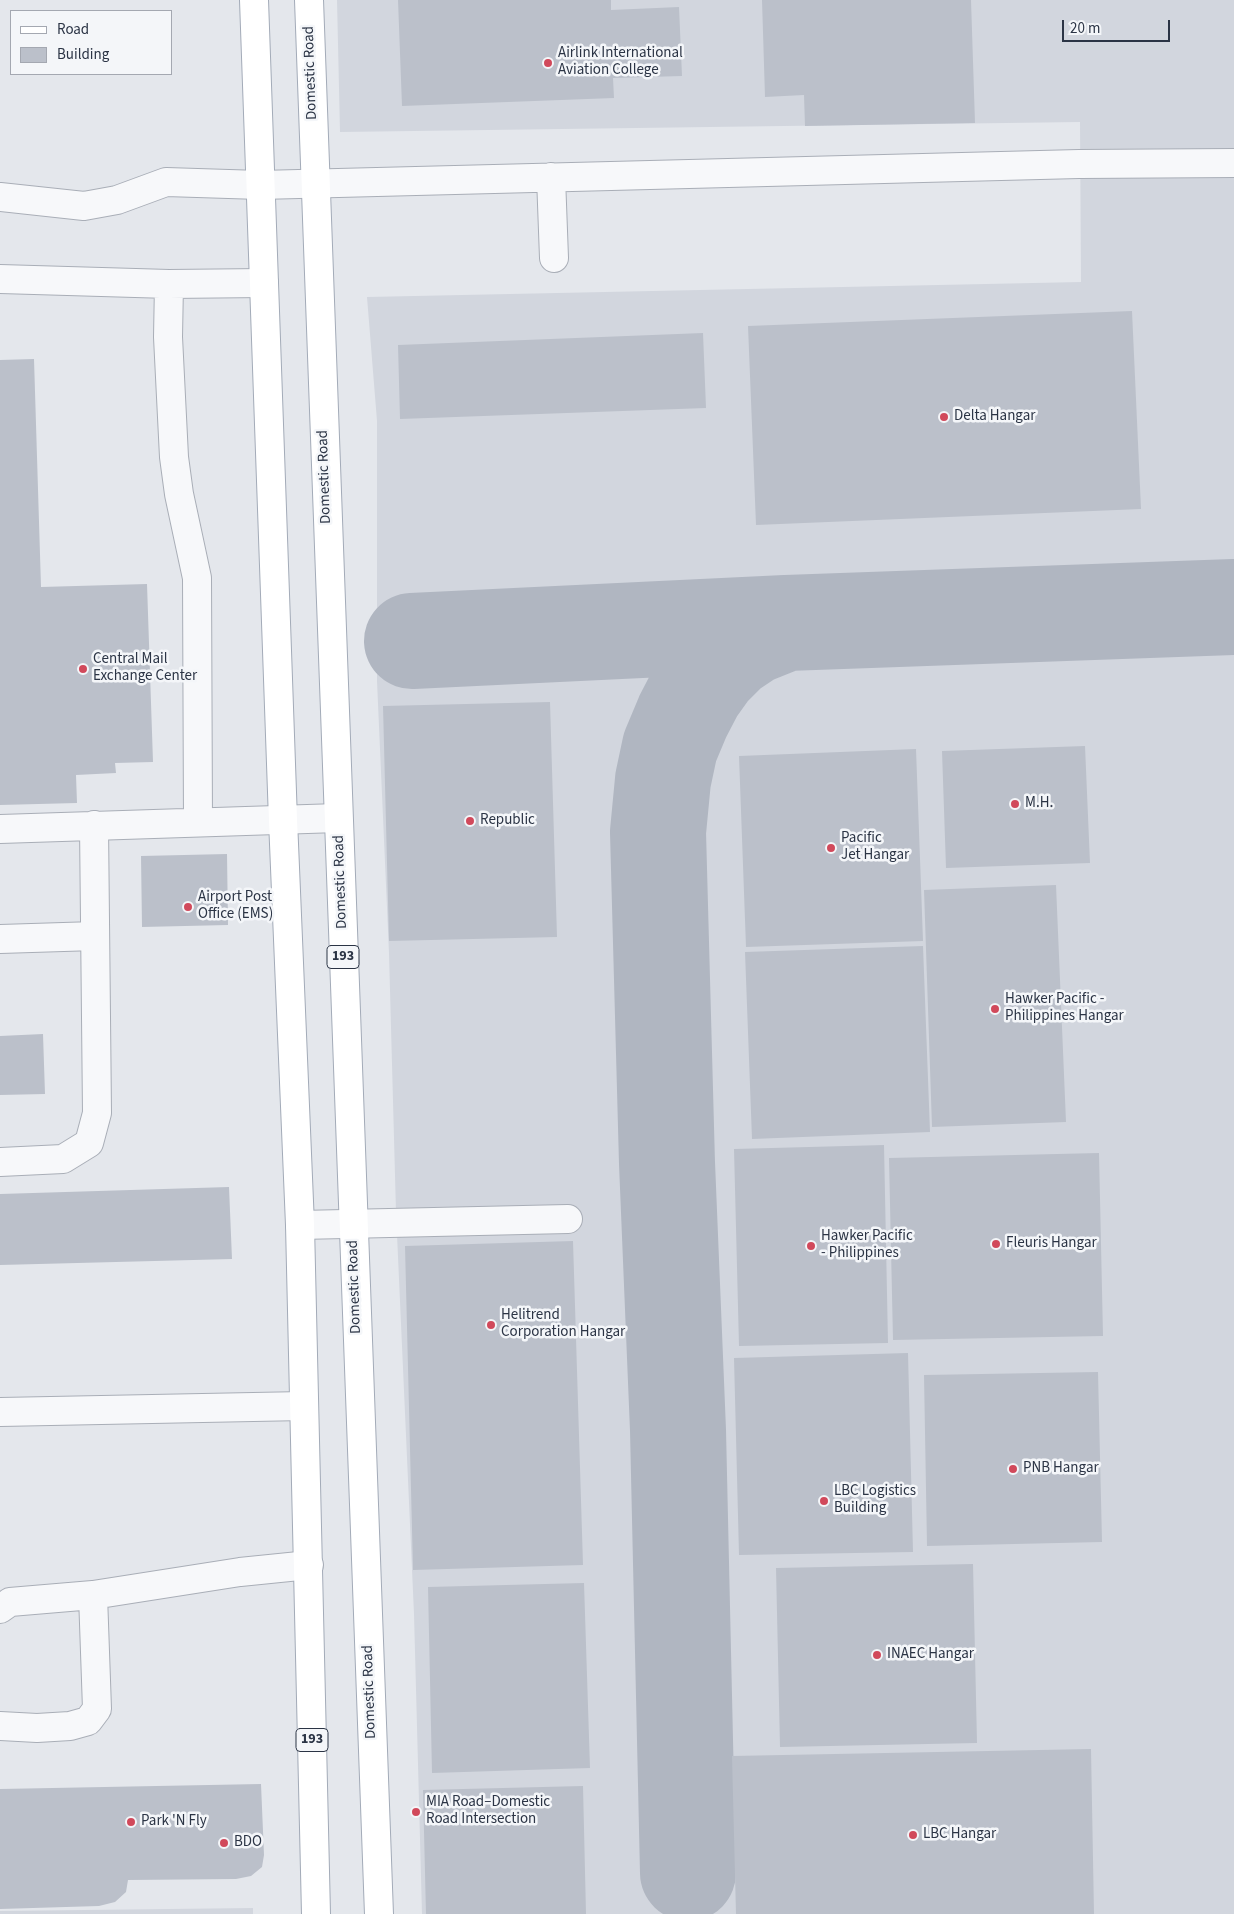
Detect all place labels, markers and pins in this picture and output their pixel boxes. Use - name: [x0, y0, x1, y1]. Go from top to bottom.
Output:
- place label: Airlink International Aviation College: [558, 45, 683, 80]
- marker: Airlink International Aviation College: [542, 57, 554, 69]
- place label: Delta Hangar: [954, 408, 1035, 426]
- marker: Delta Hangar: [938, 411, 950, 423]
- place label: Central Mail Exchange Center: [93, 651, 197, 686]
- marker: Central Mail Exchange Center: [77, 663, 89, 675]
- place label: M.H.: [1025, 795, 1053, 813]
- marker: M.H.: [1009, 798, 1021, 810]
- place label: Republic: [480, 812, 535, 830]
- marker: Republic: [464, 815, 476, 827]
- place label: Pacific Jet Hangar: [841, 830, 909, 865]
- marker: Pacific Jet Hangar: [825, 842, 837, 854]
- place label: Airport Post Office (EMS): [198, 889, 273, 924]
- marker: Airport Post Office (EMS): [182, 901, 194, 913]
- place label: Hawker Pacific - Philippines Hangar: [1005, 991, 1124, 1026]
- marker: Hawker Pacific - Philippines Hangar: [989, 1003, 1001, 1015]
- place label: Hawker Pacific - Philippines: [821, 1228, 913, 1263]
- place label: Fleuris Hangar: [1006, 1235, 1097, 1253]
- marker: Fleuris Hangar: [990, 1238, 1002, 1250]
- marker: Hawker Pacific - Philippines: [805, 1240, 817, 1252]
- place label: Helitrend Corporation Hangar: [501, 1307, 625, 1342]
- marker: Helitrend Corporation Hangar: [485, 1319, 497, 1331]
- place label: PNB Hangar: [1023, 1460, 1099, 1478]
- marker: PNB Hangar: [1007, 1463, 1019, 1475]
- place label: LBC Logistics Building: [834, 1483, 916, 1518]
- marker: LBC Logistics Building: [818, 1495, 830, 1507]
- place label: INAEC Hangar: [887, 1646, 974, 1664]
- marker: INAEC Hangar: [871, 1649, 883, 1661]
- place label: MIA Road–Domestic Road Intersection: [426, 1794, 550, 1829]
- marker: MIA Road–Domestic Road Intersection: [410, 1806, 422, 1818]
- place label: Park 'N Fly: [141, 1813, 207, 1831]
- marker: Park 'N Fly: [125, 1816, 137, 1828]
- place label: LBC Hangar: [923, 1826, 996, 1844]
- marker: LBC Hangar: [907, 1829, 919, 1841]
- place label: BDO: [234, 1834, 262, 1852]
- marker: BDO: [218, 1837, 230, 1849]

